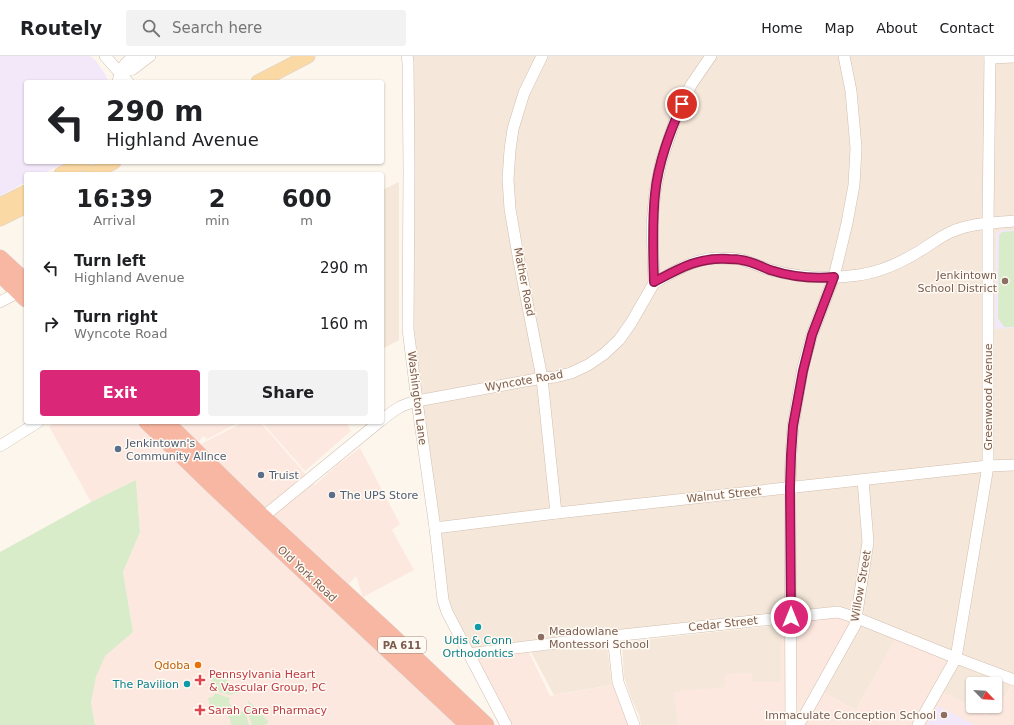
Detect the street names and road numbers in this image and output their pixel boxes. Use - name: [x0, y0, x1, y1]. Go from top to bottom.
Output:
- street label: Mather Road: [511, 246, 537, 318]
- street label: Greenwood Avenue: [982, 343, 995, 451]
- street label: Washington Lane: [405, 350, 429, 446]
- street label: Wyncote Road: [484, 368, 564, 394]
- street label: Walnut Street: [686, 485, 763, 505]
- street label: Old York Road: [275, 543, 339, 605]
- street label: Willow Street: [848, 549, 874, 623]
- street label: Cedar Street: [688, 614, 759, 634]
- road number: PA 611: [378, 637, 426, 653]

